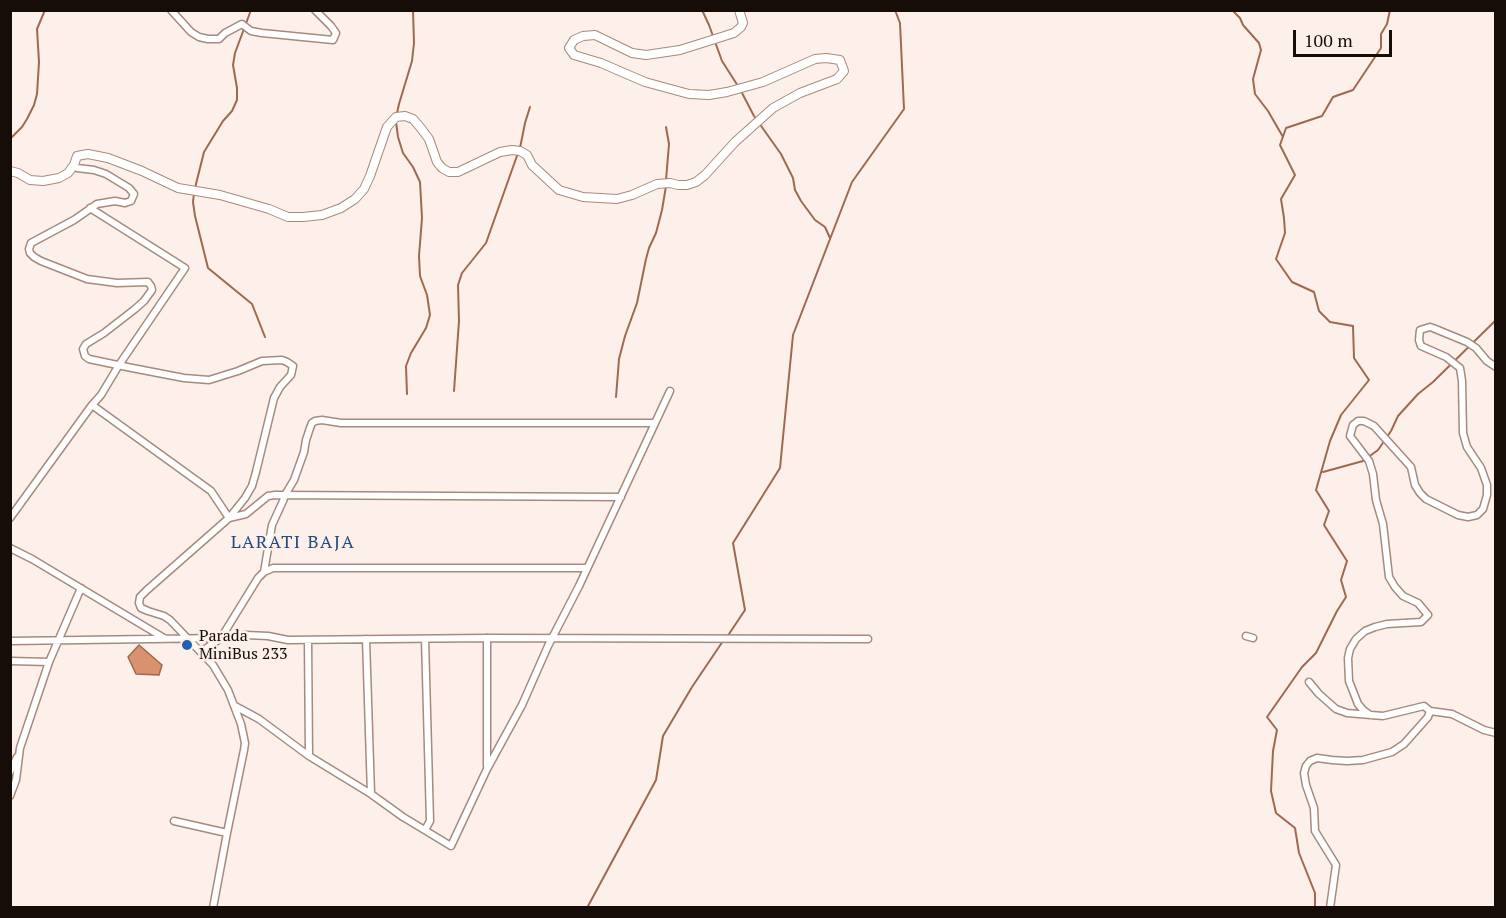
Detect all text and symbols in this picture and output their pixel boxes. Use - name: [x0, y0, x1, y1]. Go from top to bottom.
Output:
- scale bar: [1296, 18, 1395, 56]
- text: 100 m: [1304, 28, 1353, 52]
- district label: LARATI BAJA: [231, 532, 355, 554]
- place label: Parada MiniBus 233: [199, 626, 287, 664]
- marker: Parada MiniBus 233: [180, 638, 194, 652]

